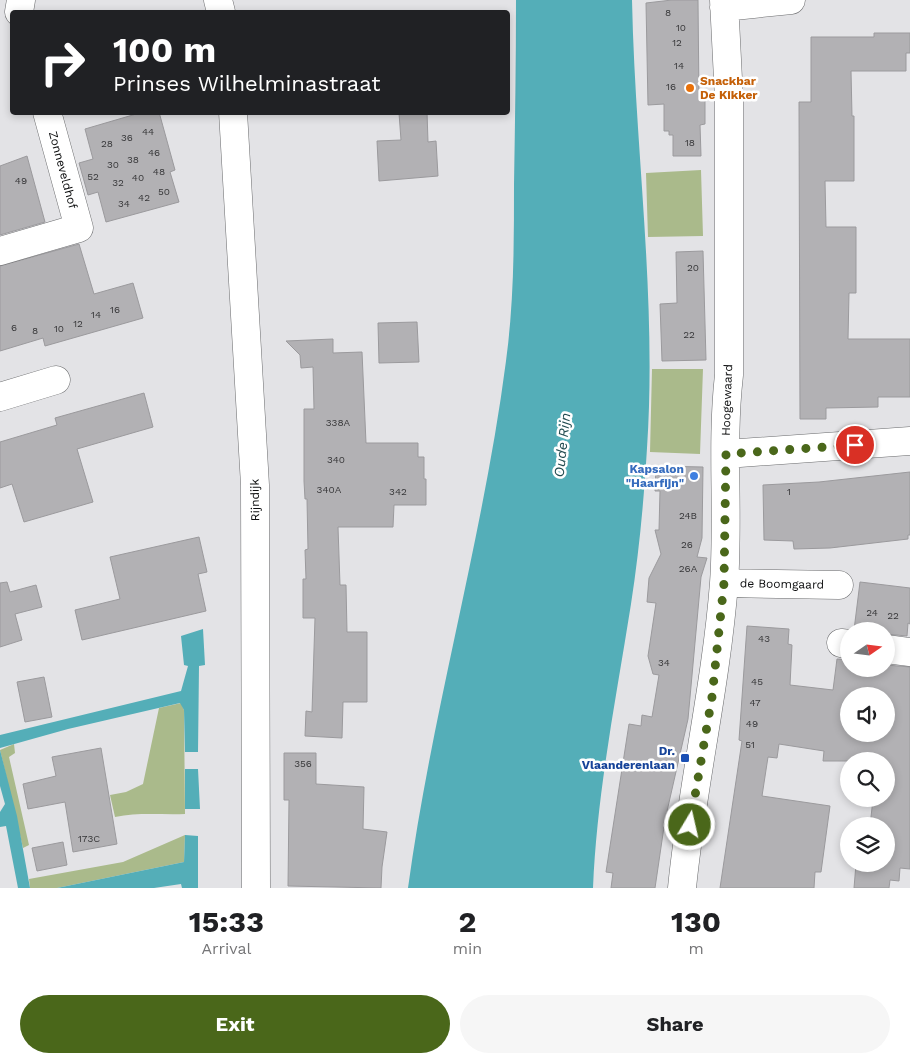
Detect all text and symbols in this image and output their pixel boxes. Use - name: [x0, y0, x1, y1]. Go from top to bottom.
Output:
- house number: 8: [665, 7, 671, 18]
- house number: 10: [676, 22, 686, 33]
- text: 100 m: [113, 29, 216, 71]
- icon: right: [30, 30, 95, 95]
- house number: 12: [672, 37, 682, 48]
- house number: 14: [674, 60, 684, 71]
- text: Prinses Wilhelminastraat: [113, 71, 381, 96]
- place label: Snackbar De Kikker: [700, 74, 758, 102]
- house number: 16: [666, 81, 676, 92]
- marker: Snackbar De Kikker: [684, 82, 696, 94]
- house number: 44: [142, 126, 154, 137]
- street label: Zonneveldhof: [46, 130, 80, 211]
- house number: 36: [121, 132, 133, 143]
- house number: 18: [685, 137, 695, 148]
- house number: 28: [101, 138, 113, 149]
- house number: 46: [148, 147, 160, 158]
- house number: 38: [127, 154, 139, 165]
- house number: 30: [107, 159, 119, 170]
- house number: 48: [153, 166, 165, 177]
- house number: 52: [87, 171, 99, 182]
- house number: 40: [132, 172, 144, 183]
- house number: 49: [15, 175, 27, 186]
- house number: 32: [112, 177, 124, 188]
- house number: 50: [158, 186, 170, 197]
- house number: 42: [138, 192, 150, 203]
- house number: 34: [118, 198, 130, 209]
- house number: 20: [687, 262, 699, 273]
- house number: 16: [110, 304, 120, 315]
- house number: 14: [91, 309, 101, 320]
- house number: 12: [73, 318, 83, 329]
- house number: 6: [11, 322, 17, 333]
- house number: 10: [54, 323, 64, 334]
- house number: 8: [32, 325, 38, 336]
- house number: 22: [683, 329, 695, 340]
- street label: Hoogewaard: [719, 364, 735, 436]
- water label: Oude Rijn: [551, 412, 573, 478]
- house number: 338A: [326, 417, 351, 428]
- pin: [834, 424, 876, 466]
- icon: arrive: [841, 431, 869, 459]
- house number: 340: [327, 454, 345, 465]
- place label: Kapsalon "Haarfijn": [626, 462, 684, 490]
- marker: Kapsalon "Haarfijn": [688, 470, 700, 482]
- street label: Rijndijk: [248, 478, 262, 521]
- house number: 340A: [317, 484, 342, 495]
- house number: 342: [389, 486, 407, 497]
- house number: 1: [787, 486, 791, 497]
- house number: 24B: [679, 510, 697, 521]
- house number: 26: [681, 539, 693, 550]
- house number: 26A: [679, 563, 698, 574]
- street label: de Boomgaard: [740, 576, 824, 592]
- house number: 24: [866, 607, 878, 618]
- house number: 22: [887, 610, 899, 621]
- north arrow: [840, 622, 895, 678]
- map controls: [840, 622, 895, 872]
- house number: 43: [758, 633, 770, 644]
- house number: 34: [658, 657, 670, 668]
- house number: 45: [751, 676, 763, 687]
- button: sound: [840, 687, 895, 742]
- house number: 47: [749, 697, 761, 708]
- house number: 49: [746, 718, 758, 729]
- house number: 51: [745, 739, 755, 750]
- place label: Dr. Vlaanderenlaan: [582, 744, 675, 772]
- marker: Dr. Vlaanderenlaan: [679, 752, 691, 764]
- button: search: [840, 752, 895, 807]
- house number: 356: [294, 758, 312, 769]
- position arrow: [663, 798, 715, 850]
- button: layers: [840, 817, 895, 872]
- house number: 173C: [78, 833, 100, 844]
- text: 15:33: [189, 904, 264, 939]
- text: 2: [459, 904, 476, 939]
- text: 130: [671, 904, 721, 939]
- text: Arrival: [201, 939, 251, 958]
- text: min: [453, 939, 482, 958]
- text: m: [688, 939, 704, 958]
- button: Exit: [20, 995, 450, 1053]
- button: Share: [460, 995, 890, 1053]

